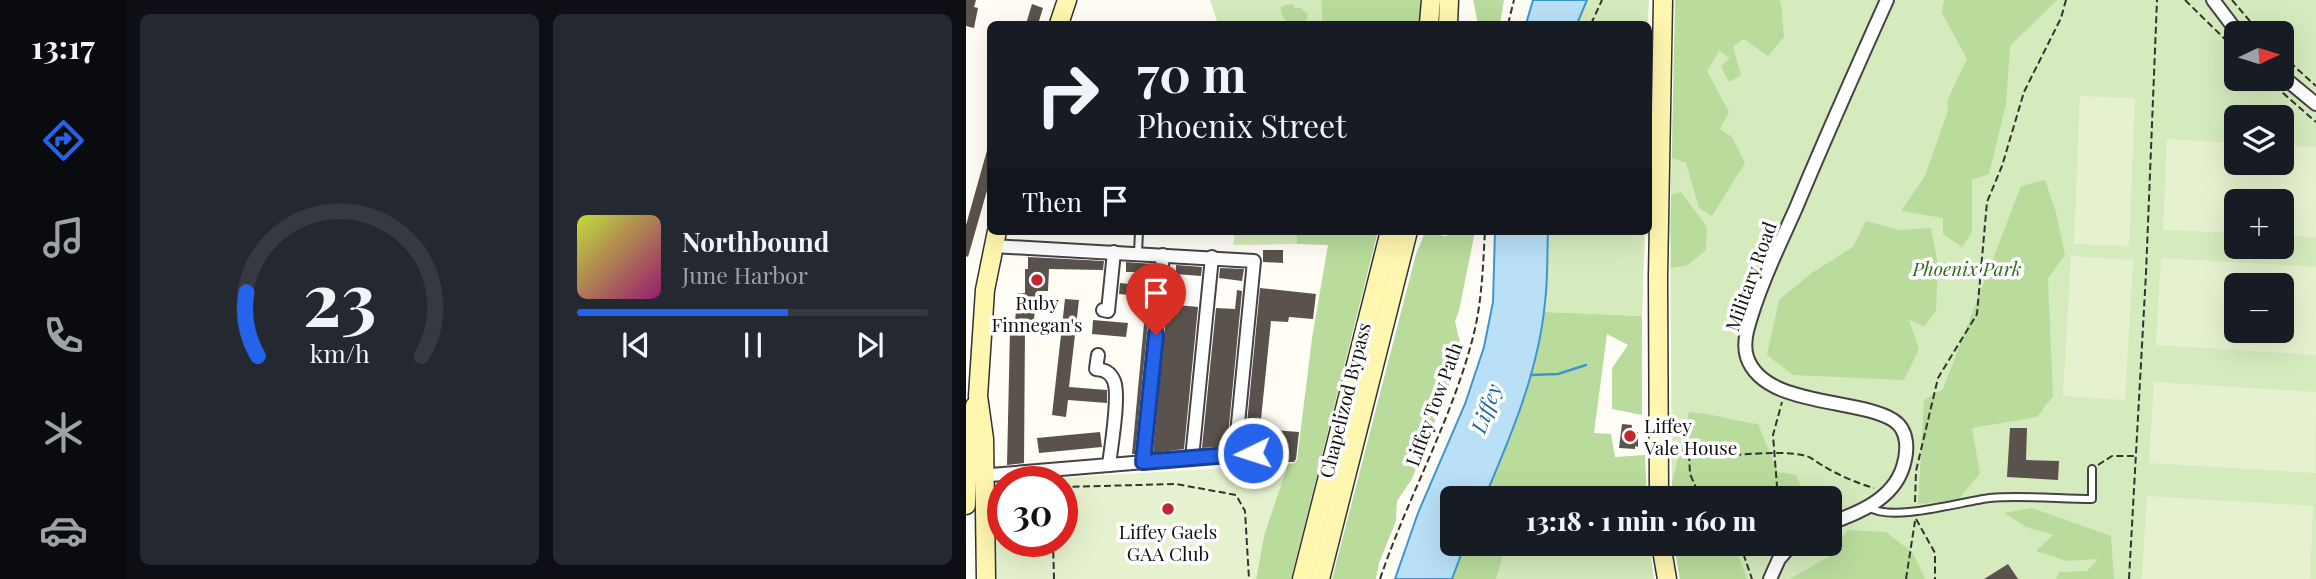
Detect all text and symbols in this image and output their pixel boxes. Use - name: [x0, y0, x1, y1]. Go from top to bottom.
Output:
- north arrow: [2224, 21, 2294, 91]
- map controls: [2224, 21, 2294, 343]
- text: 13:17: [31, 24, 95, 67]
- text: 70 m: [1137, 40, 1247, 105]
- icon: right: [1022, 49, 1113, 140]
- text: Phoenix Street: [1137, 103, 1347, 146]
- button: layers: [2224, 105, 2294, 175]
- icon: directions: [39, 116, 88, 165]
- icon: arrive: [1096, 182, 1134, 220]
- text: Then: [1022, 184, 1082, 219]
- button: +: [2224, 189, 2294, 259]
- icon: music: [39, 213, 88, 262]
- street label: Military Road: [1718, 218, 1782, 334]
- text: Northbound: [682, 224, 829, 259]
- text: 23: [303, 247, 376, 344]
- park label: Phoenix Park: [1911, 255, 2022, 281]
- text: June Harbor: [682, 259, 808, 290]
- pin: [1126, 263, 1186, 335]
- marker: Ruby Finnegan's: [1029, 272, 1045, 288]
- button: −: [2224, 273, 2294, 343]
- icon: arrive: [1137, 274, 1175, 312]
- place label: Ruby Finnegan's: [991, 289, 1083, 337]
- icon: phone: [39, 311, 88, 360]
- street label: Chapelizod Bypass: [1312, 320, 1376, 480]
- icon: previous: [617, 326, 655, 364]
- icon: pause: [734, 326, 772, 364]
- icon: next: [851, 326, 889, 364]
- text: km/h: [310, 335, 370, 368]
- street label: Liffey Tow Path: [1399, 338, 1467, 470]
- water label: Liffey: [1463, 379, 1507, 437]
- icon: climate: [39, 408, 88, 457]
- place label: Liffey Vale House: [1643, 412, 1737, 460]
- position arrow: [1216, 416, 1290, 490]
- marker: Liffey Vale House: [1622, 428, 1638, 444]
- speed limit sign: 30: [987, 466, 1078, 557]
- marker: Liffey Gaels GAA Club: [1160, 501, 1176, 517]
- text: 13:18 · 1 min · 160 m: [1526, 503, 1756, 538]
- icon: car: [39, 506, 88, 555]
- place label: Liffey Gaels GAA Club: [1119, 518, 1217, 566]

